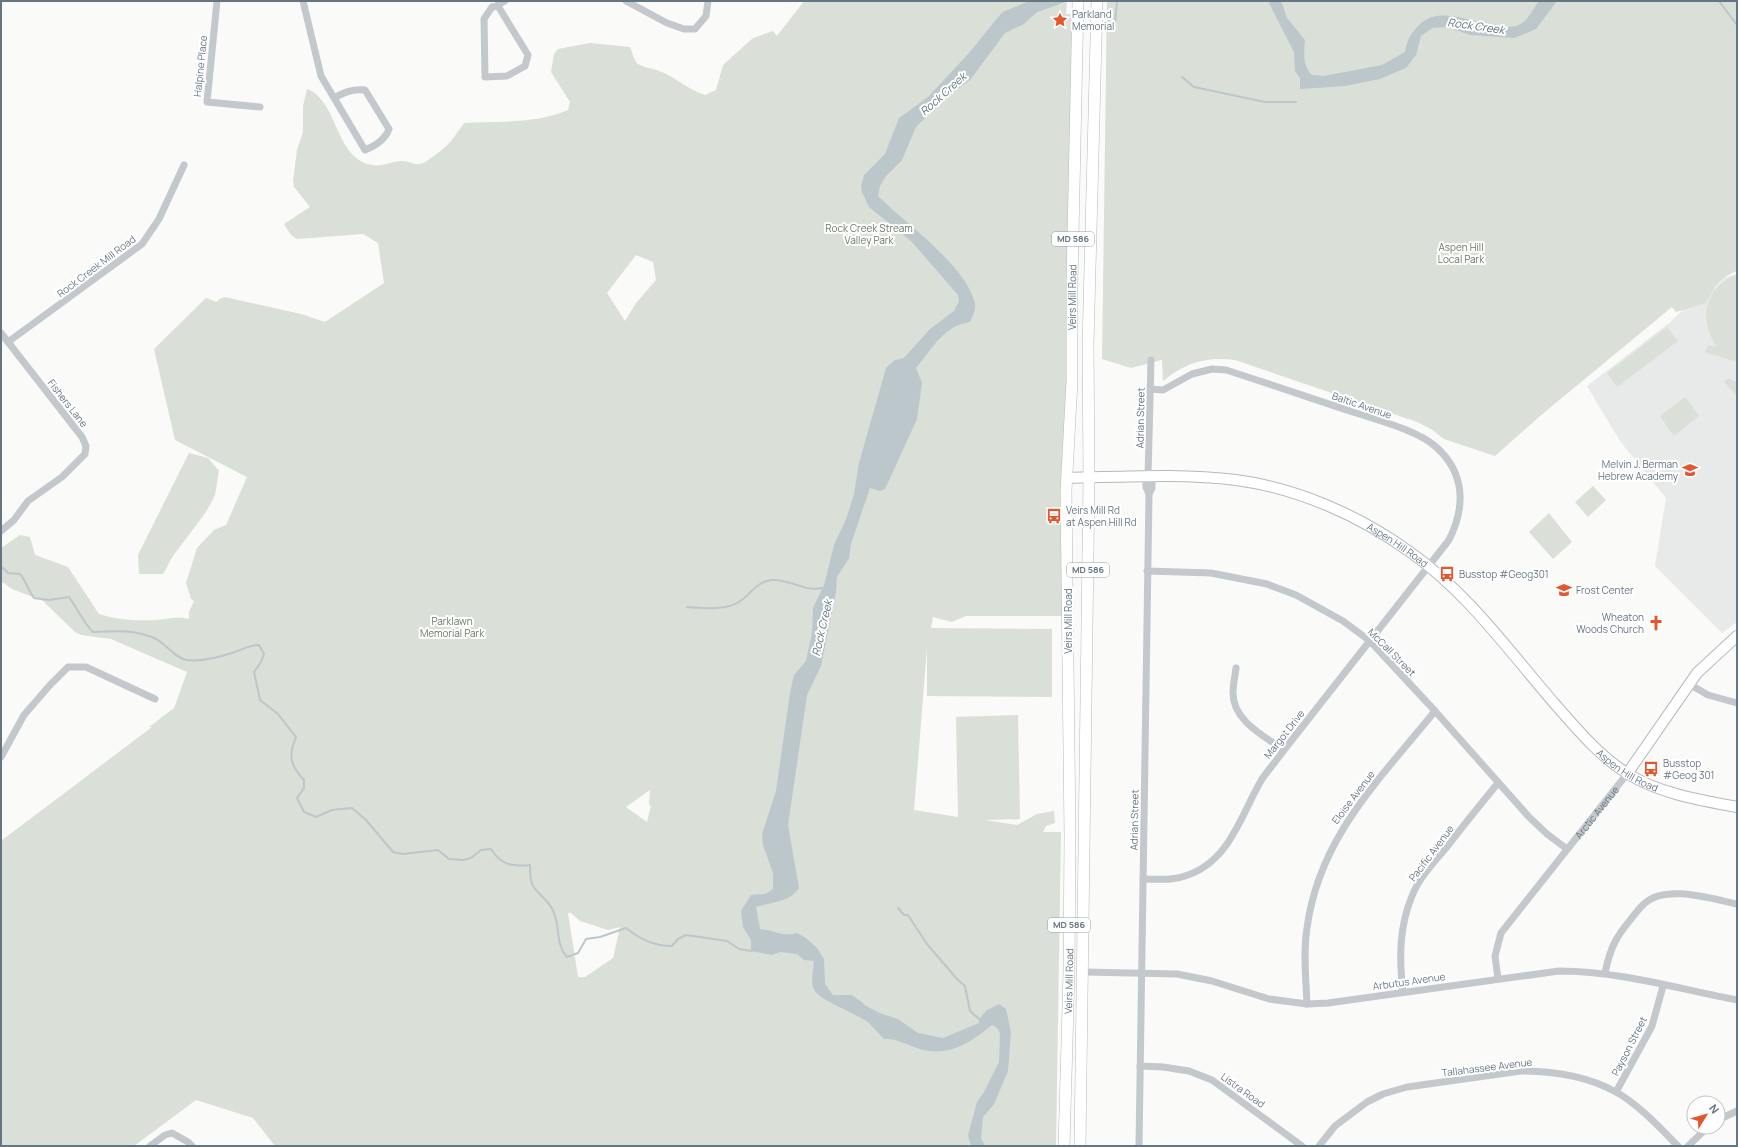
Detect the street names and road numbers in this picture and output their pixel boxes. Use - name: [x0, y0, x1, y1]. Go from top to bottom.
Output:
- street label: Halpine Place: [190, 34, 210, 98]
- street label: Rock Creek Mill Road: [54, 232, 138, 300]
- road number: MD 586: [1052, 232, 1094, 246]
- street label: Veirs Mill Road: [1065, 264, 1079, 330]
- street label: Fishers Lane: [45, 376, 91, 430]
- street label: Adrian Street: [1132, 387, 1148, 449]
- street label: Baltic Avenue: [1330, 388, 1394, 422]
- street label: Aspen Hill Road: [1365, 519, 1431, 570]
- road number: MD 586: [1067, 563, 1109, 577]
- street label: Veirs Mill Road: [1061, 588, 1075, 654]
- street label: McCall Street: [1365, 625, 1419, 679]
- street label: Margot Drive: [1260, 706, 1308, 761]
- street label: Aspen Hill Road: [1593, 746, 1660, 795]
- street label: Eloise Avenue: [1328, 767, 1378, 827]
- street label: Arctic Avenue: [1571, 783, 1622, 842]
- street label: Adrian Street: [1126, 789, 1142, 851]
- street label: Pacific Avenue: [1405, 822, 1457, 884]
- road number: MD 586: [1048, 918, 1090, 932]
- street label: Veirs Mill Road: [1061, 948, 1076, 1014]
- street label: Arbutus Avenue: [1372, 969, 1446, 993]
- street label: Payson Street: [1608, 1014, 1650, 1078]
- street label: Tallahassee Avenue: [1441, 1054, 1533, 1079]
- street label: Listra Road: [1218, 1069, 1268, 1111]

